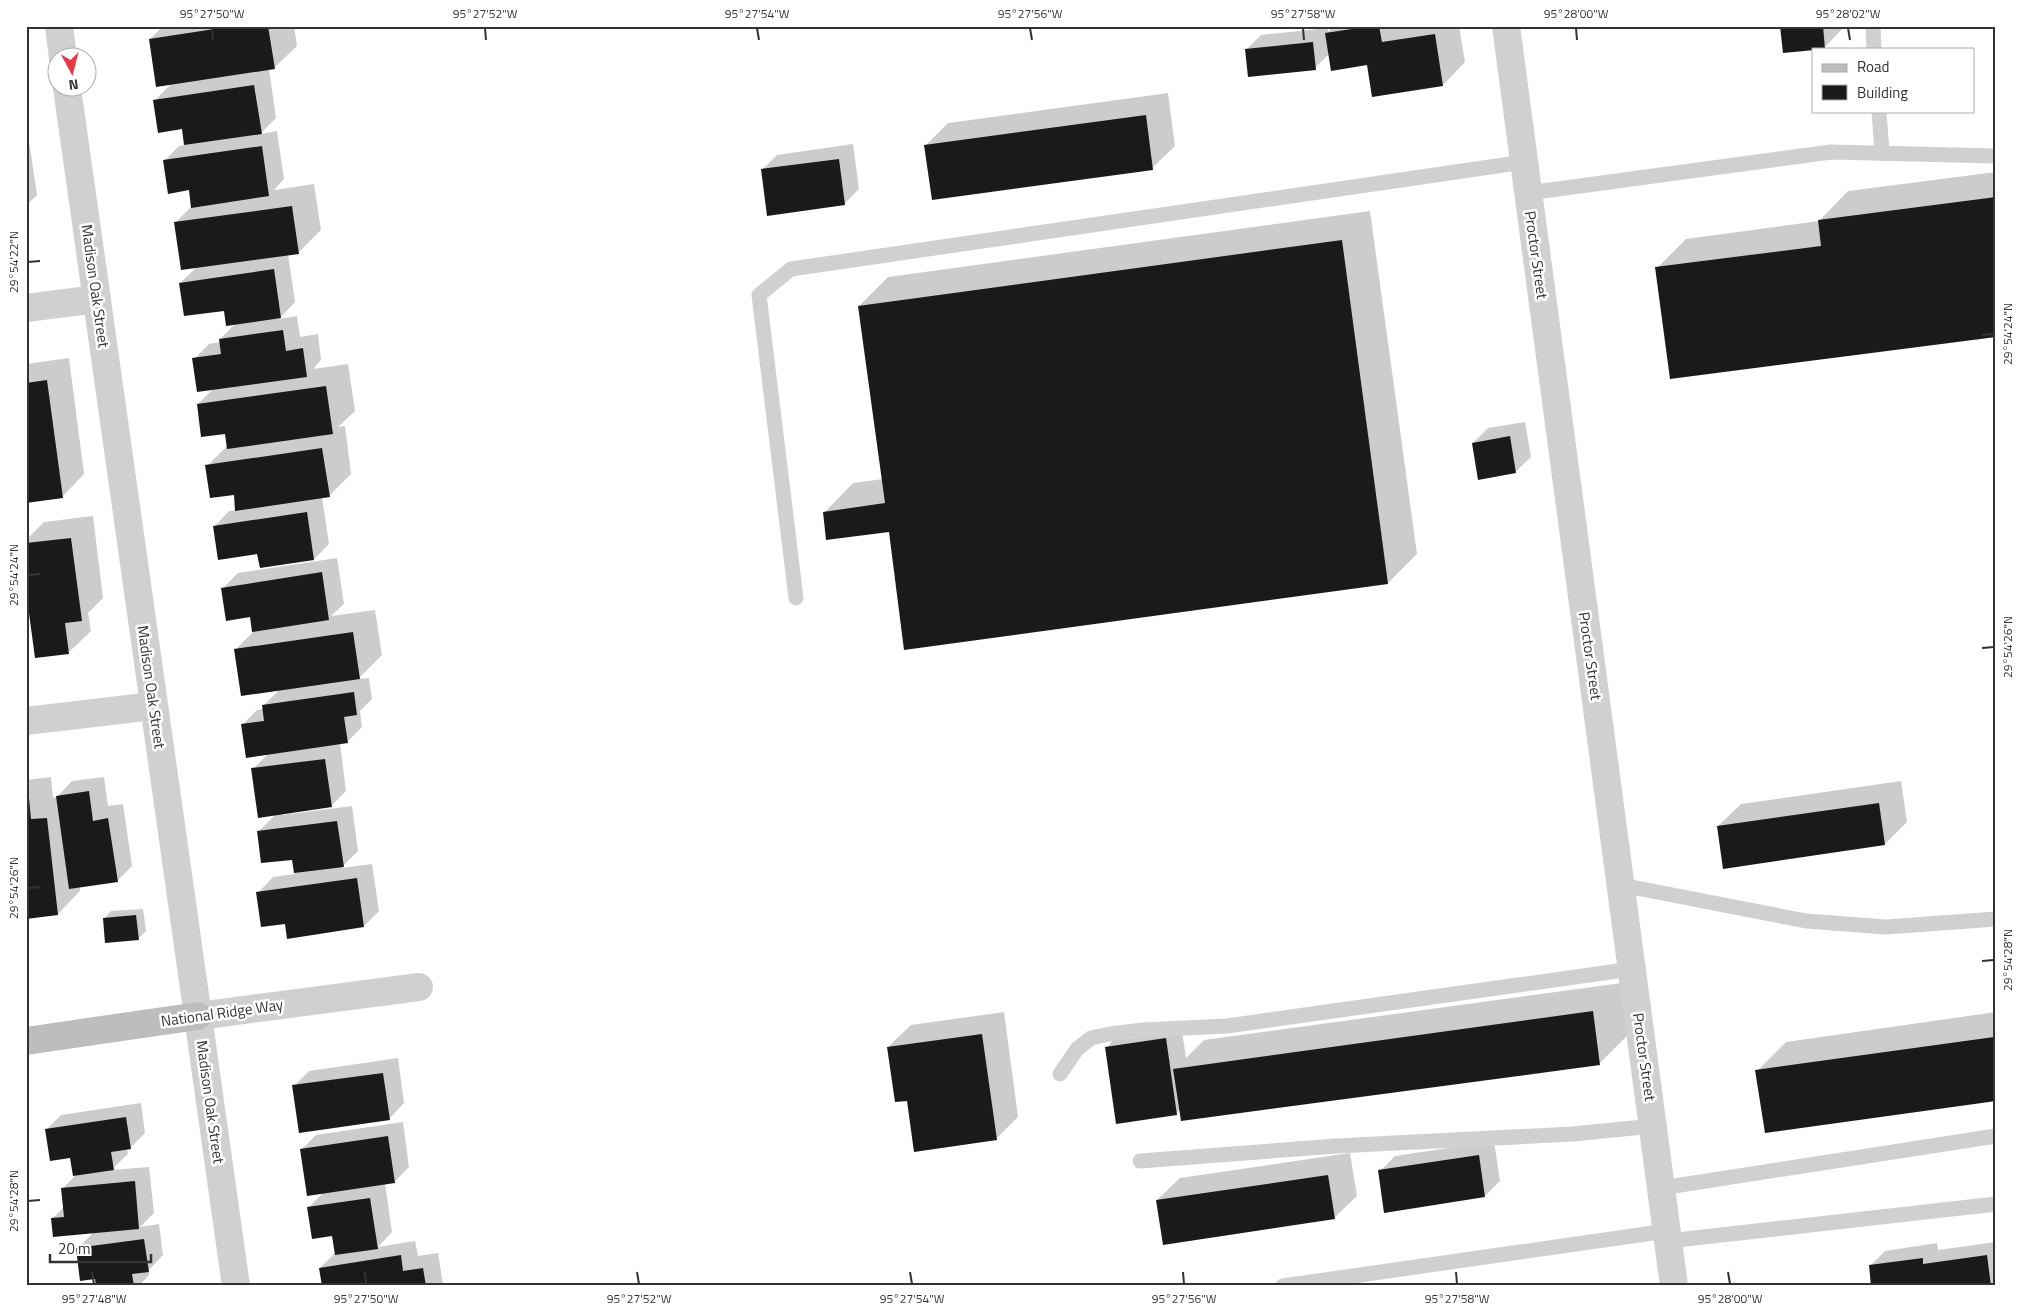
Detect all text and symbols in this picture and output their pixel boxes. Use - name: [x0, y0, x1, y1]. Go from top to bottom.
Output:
- text: 95°27'50"W: [180, 4, 245, 23]
- text: 95°27'52"W: [453, 4, 518, 23]
- text: 95°27'54"W: [725, 4, 790, 23]
- text: 95°27'56"W: [998, 4, 1063, 23]
- text: 95°27'58"W: [1271, 4, 1336, 23]
- text: 95°28'00"W: [1544, 4, 1609, 23]
- text: 95°28'02"W: [1816, 4, 1881, 23]
- north arrow: [48, 48, 98, 98]
- legend: [1812, 48, 1974, 112]
- text: Road: [1857, 55, 1889, 78]
- text: N: [68, 74, 80, 96]
- text: Building: [1857, 81, 1908, 104]
- street label: Proctor Street: [1519, 209, 1554, 301]
- street label: Madison Oak Street: [75, 223, 116, 350]
- text: 29°54'22"N: [4, 231, 23, 293]
- text: 29°54'24"N: [1998, 303, 2017, 365]
- text: 29°54'24"N: [4, 544, 23, 606]
- street label: Proctor Street: [1573, 610, 1608, 702]
- text: 29°54'26"N: [1998, 616, 2017, 678]
- street label: Madison Oak Street: [131, 624, 172, 751]
- text: 29°54'26"N: [4, 857, 23, 919]
- text: 29°54'28"N: [1998, 929, 2017, 991]
- street label: National Ridge Way: [159, 993, 285, 1032]
- street label: Proctor Street: [1627, 1011, 1662, 1103]
- street label: Madison Oak Street: [190, 1039, 231, 1166]
- text: 29°54'28"N: [4, 1170, 23, 1232]
- scale bar: [50, 1232, 151, 1264]
- text: 20 m: [58, 1237, 91, 1260]
- text: 95°27'48"W: [62, 1289, 127, 1308]
- text: 95°27'50"W: [334, 1289, 399, 1308]
- text: 95°27'52"W: [607, 1289, 672, 1308]
- text: 95°27'54"W: [880, 1289, 945, 1308]
- text: 95°27'56"W: [1152, 1289, 1217, 1308]
- text: 95°27'58"W: [1425, 1289, 1490, 1308]
- text: 95°28'00"W: [1698, 1289, 1763, 1308]

